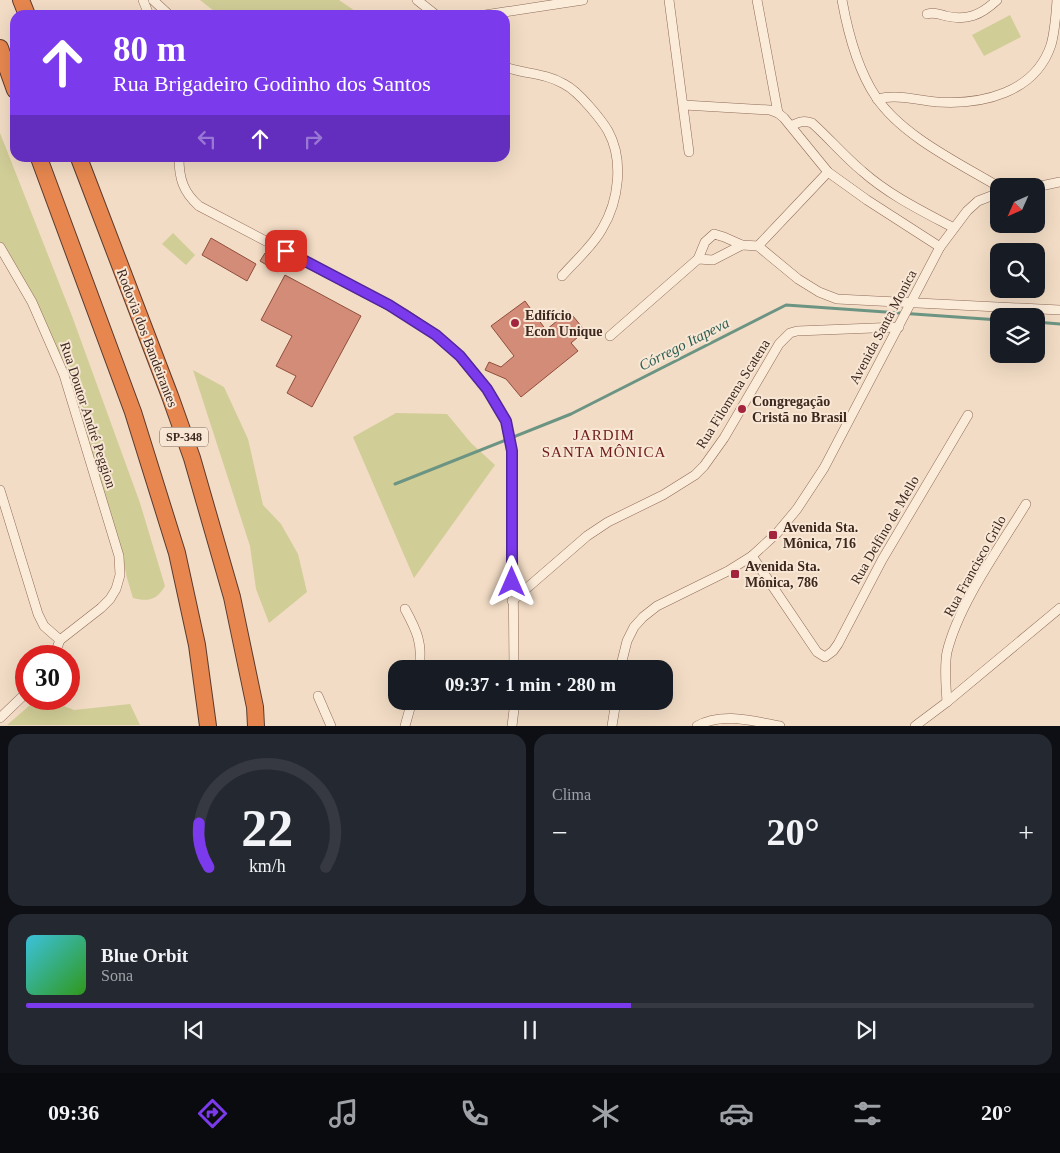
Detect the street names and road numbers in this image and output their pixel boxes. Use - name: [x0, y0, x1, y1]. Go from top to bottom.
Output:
- street label: Rodovia dos Bandeirantes: [114, 267, 180, 409]
- street label: Avenida Santa Monica: [847, 267, 920, 387]
- street label: Rua Filomena Scatena: [693, 336, 773, 451]
- street label: Rua Doutor André Peggion: [57, 340, 119, 490]
- road number: SP-348: [160, 428, 208, 447]
- street label: Rua Delfino de Mello: [848, 473, 922, 587]
- street label: Rua Francisco Grilo: [941, 513, 1009, 619]

